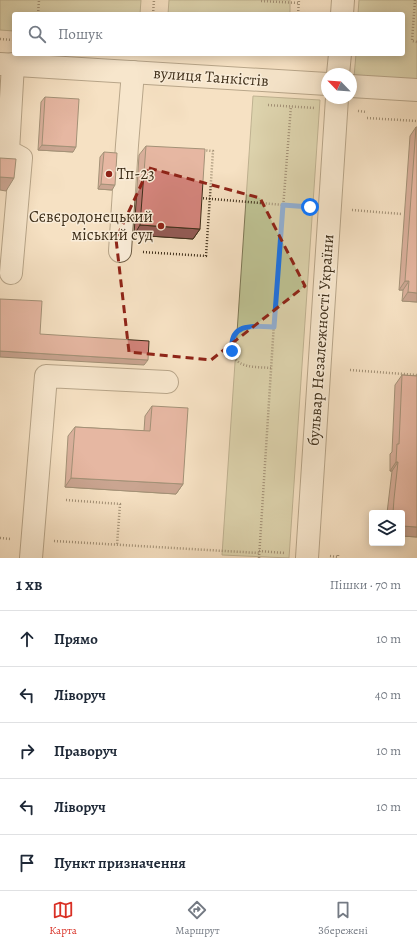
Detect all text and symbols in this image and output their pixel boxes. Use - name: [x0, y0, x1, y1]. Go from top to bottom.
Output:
- search box: [12, 12, 405, 56]
- icon: search: [26, 23, 48, 45]
- text: Пошук: [58, 24, 103, 44]
- street label: вулиця Танкістів: [153, 62, 269, 92]
- north arrow: [321, 68, 357, 104]
- place label: Тп-23: [117, 163, 155, 185]
- marker: Тп-23: [104, 169, 114, 179]
- route start: [301, 198, 319, 216]
- place label: Сєвєродонецький міський суд: [29, 206, 153, 246]
- marker: Сєвєродонецький міський суд: [156, 221, 166, 231]
- street label: бульвар Незалежності України: [303, 233, 339, 447]
- route end: [223, 342, 241, 360]
- map controls: [369, 510, 405, 546]
- button: layers: [369, 510, 405, 546]
- text: 1 хв: [16, 573, 42, 596]
- text: Пішки · 70 m: [330, 576, 401, 593]
- icon: ahead: [16, 628, 38, 650]
- text: Прямо: [54, 629, 98, 649]
- text: 10 m: [376, 630, 401, 647]
- icon: left: [16, 684, 38, 706]
- text: Ліворуч: [54, 685, 106, 705]
- text: 40 m: [375, 686, 401, 703]
- icon: right: [16, 740, 38, 762]
- text: Праворуч: [54, 741, 117, 761]
- text: 10 m: [376, 742, 401, 759]
- icon: left: [16, 796, 38, 818]
- text: Ліворуч: [54, 797, 106, 817]
- text: 10 m: [376, 798, 401, 815]
- icon: arrive: [16, 852, 38, 874]
- text: Пункт призначення: [54, 853, 186, 873]
- tab: Карта: [49, 899, 77, 938]
- tab: Маршрут: [175, 899, 220, 938]
- tab: Збережені: [318, 899, 368, 938]

